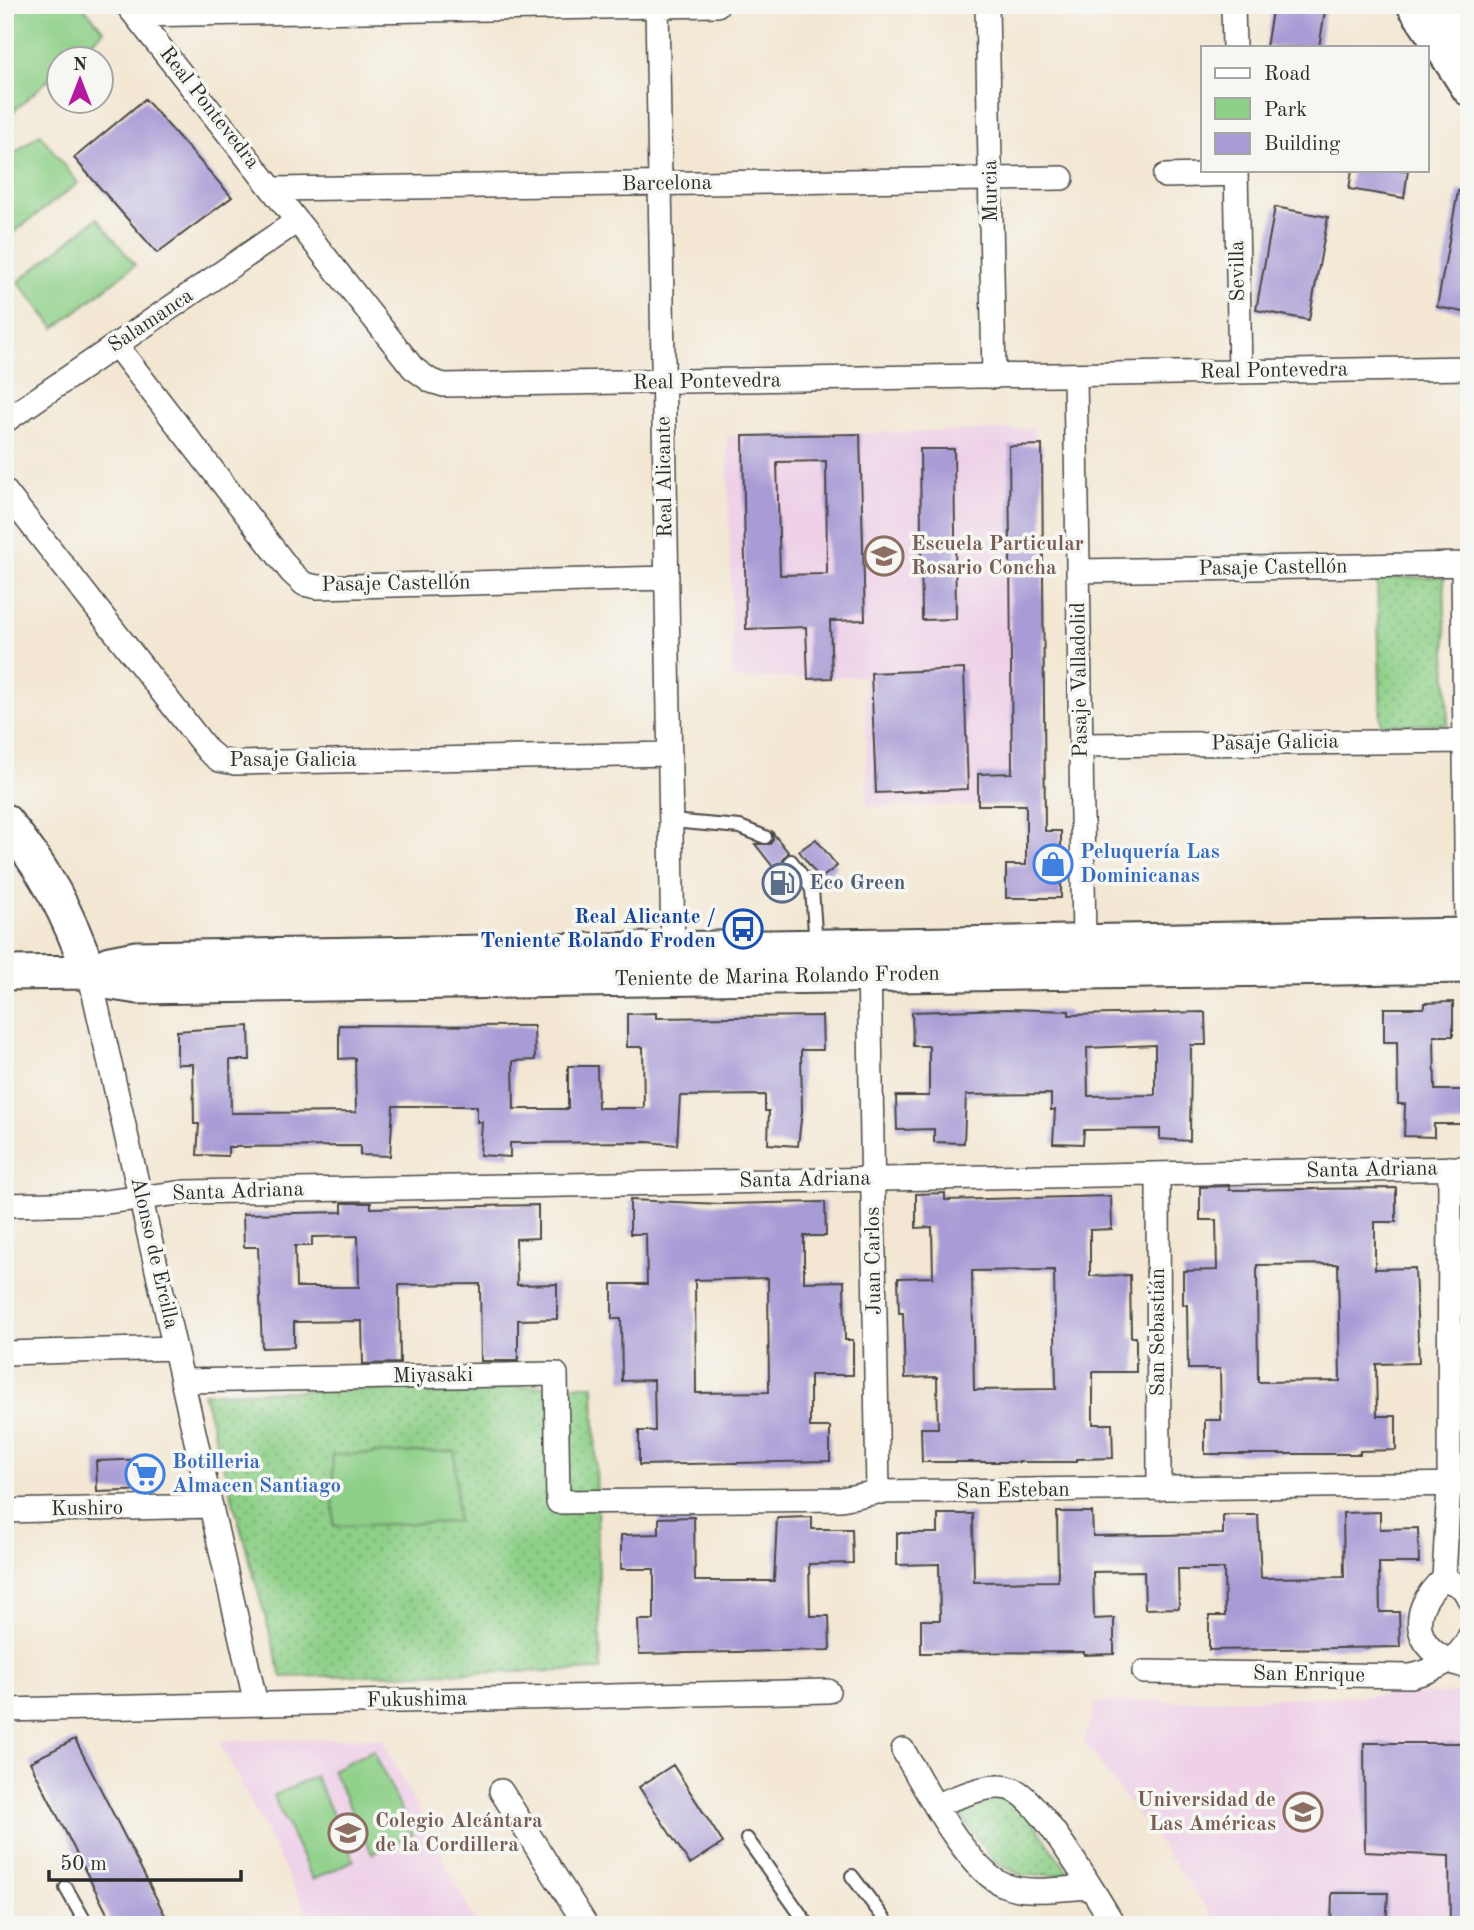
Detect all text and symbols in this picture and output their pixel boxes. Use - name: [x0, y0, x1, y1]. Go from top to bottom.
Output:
- street label: Real Pontevedra: [155, 43, 263, 173]
- north arrow: [46, 46, 116, 116]
- legend: [1201, 46, 1428, 172]
- text: N: [73, 56, 88, 75]
- text: Road: [1264, 64, 1311, 85]
- text: Park: [1264, 100, 1307, 121]
- text: Building: [1264, 134, 1341, 155]
- street label: Murcia: [980, 160, 1002, 222]
- street label: Barcelona: [622, 173, 712, 195]
- street label: Sevilla: [1227, 240, 1249, 302]
- street label: Salamanca: [105, 285, 197, 357]
- street label: Real Pontevedra: [1200, 359, 1348, 383]
- street label: Real Pontevedra: [633, 370, 781, 394]
- street label: Real Alicante: [653, 416, 677, 538]
- place label: Escuela Particular Rosario Concha: [911, 534, 1084, 579]
- school or university icon: Escuela Particular Rosario Concha: [863, 535, 905, 577]
- street label: Pasaje Castellón: [1198, 556, 1348, 580]
- street label: Pasaje Castellón: [321, 572, 471, 596]
- street label: Pasaje Valladolid: [1068, 602, 1092, 758]
- street label: Pasaje Galicia: [1211, 731, 1339, 755]
- street label: Pasaje Galicia: [229, 750, 357, 771]
- place label: Peluquería Las Dominicanas: [1080, 842, 1220, 887]
- shop icon: Peluquería Las Dominicanas: [1032, 843, 1074, 885]
- fuel station icon: Eco Green: [761, 862, 803, 904]
- place label: Eco Green: [809, 873, 906, 894]
- place label: Real Alicante / Teniente Rolando Froden: [480, 907, 716, 952]
- bus stop icon: Real Alicante / Teniente Rolando Froden: [722, 908, 764, 950]
- street label: Teniente de Marina Rolando Froden: [614, 964, 940, 990]
- street label: Santa Adriana: [1306, 1158, 1438, 1182]
- street label: Santa Adriana: [739, 1168, 871, 1192]
- street label: Alonso de Ercilla: [126, 1175, 182, 1331]
- street label: Santa Adriana: [172, 1179, 304, 1205]
- street label: Juan Carlos: [863, 1207, 885, 1315]
- street label: San Sebastián: [1148, 1268, 1169, 1396]
- street label: Miyasaki: [393, 1365, 473, 1387]
- place label: Botilleria Almacen Santiago: [172, 1452, 341, 1497]
- supermarket icon: Botilleria Almacen Santiago: [124, 1453, 166, 1495]
- street label: San Esteban: [956, 1480, 1070, 1502]
- street label: Kushiro: [51, 1498, 123, 1520]
- street label: San Enrique: [1253, 1664, 1365, 1686]
- street label: Fukushima: [366, 1689, 468, 1711]
- place label: Universidad de Las Américas: [1137, 1790, 1276, 1835]
- school or university icon: Universidad de Las Américas: [1282, 1791, 1324, 1833]
- place label: Colegio Alcántara de la Cordillera: [375, 1811, 543, 1856]
- school or university icon: Colegio Alcántara de la Cordillera: [327, 1812, 369, 1854]
- scale bar: [49, 1839, 242, 1883]
- text: 50 m: [60, 1854, 107, 1875]

